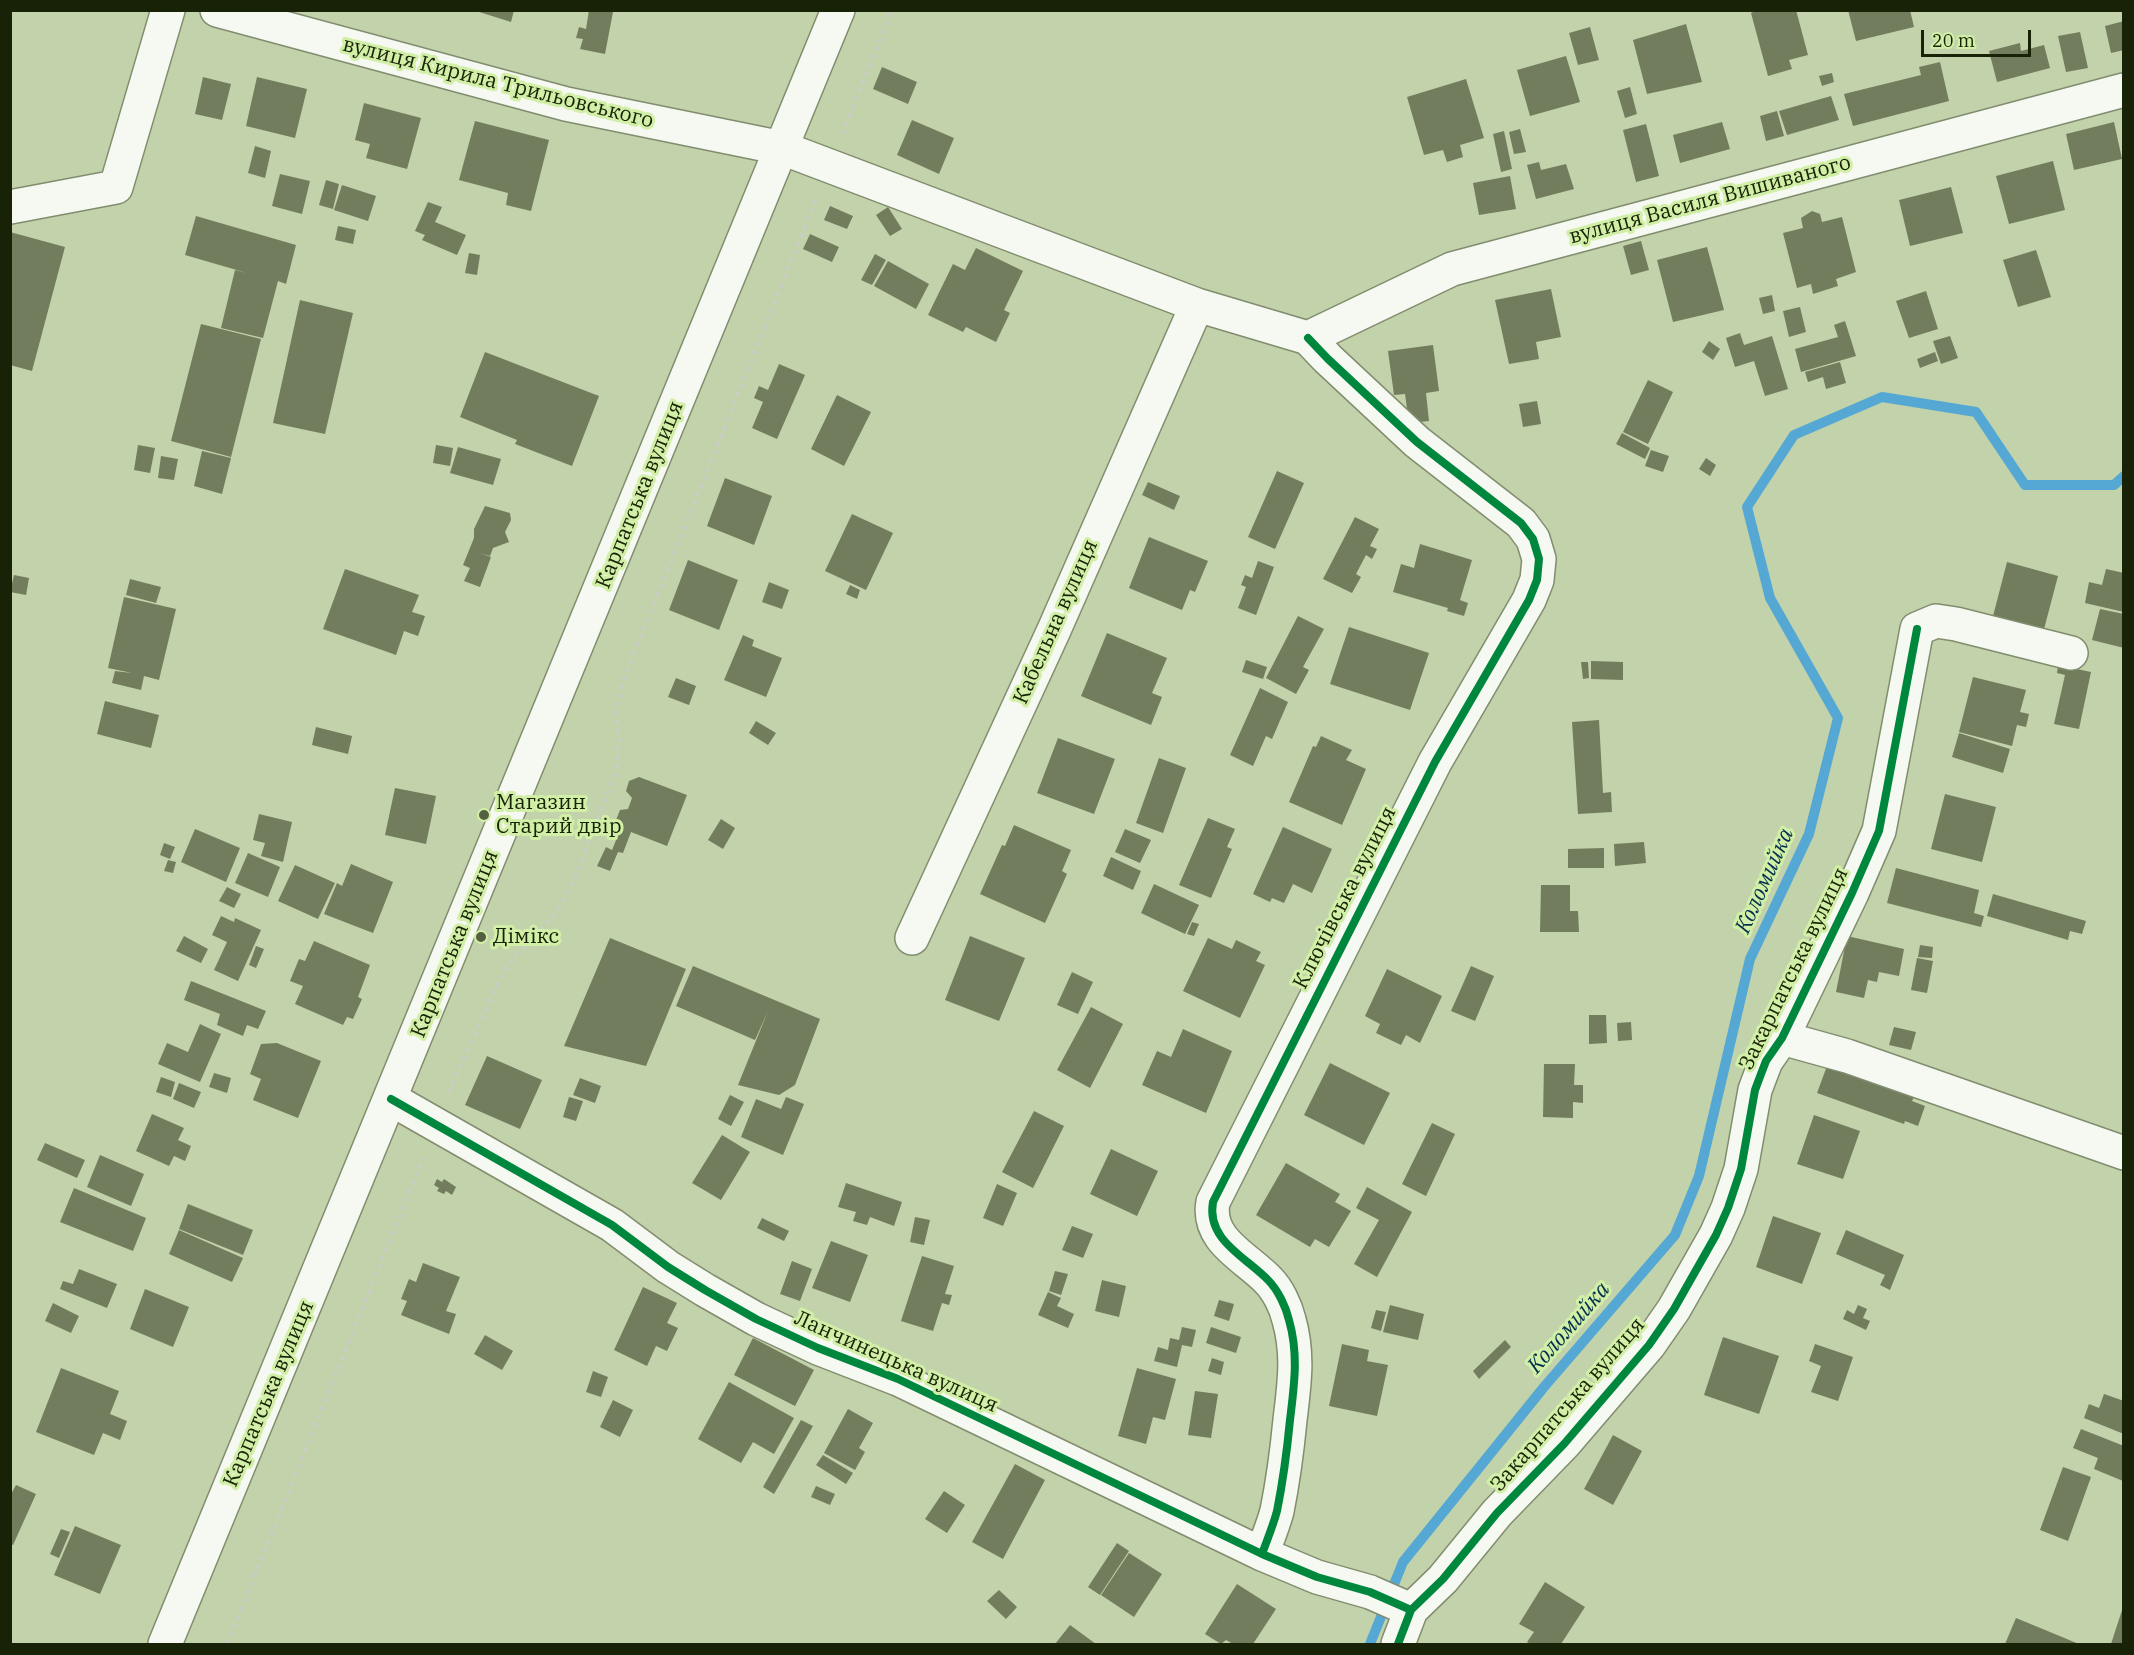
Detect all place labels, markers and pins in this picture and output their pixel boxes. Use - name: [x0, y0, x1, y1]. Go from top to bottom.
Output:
- place label: Магазин Старий двір: [496, 790, 622, 840]
- marker: Магазин Старий двір: [477, 808, 491, 822]
- place label: Дімікс: [493, 924, 559, 950]
- marker: Дімікс: [474, 930, 488, 944]

